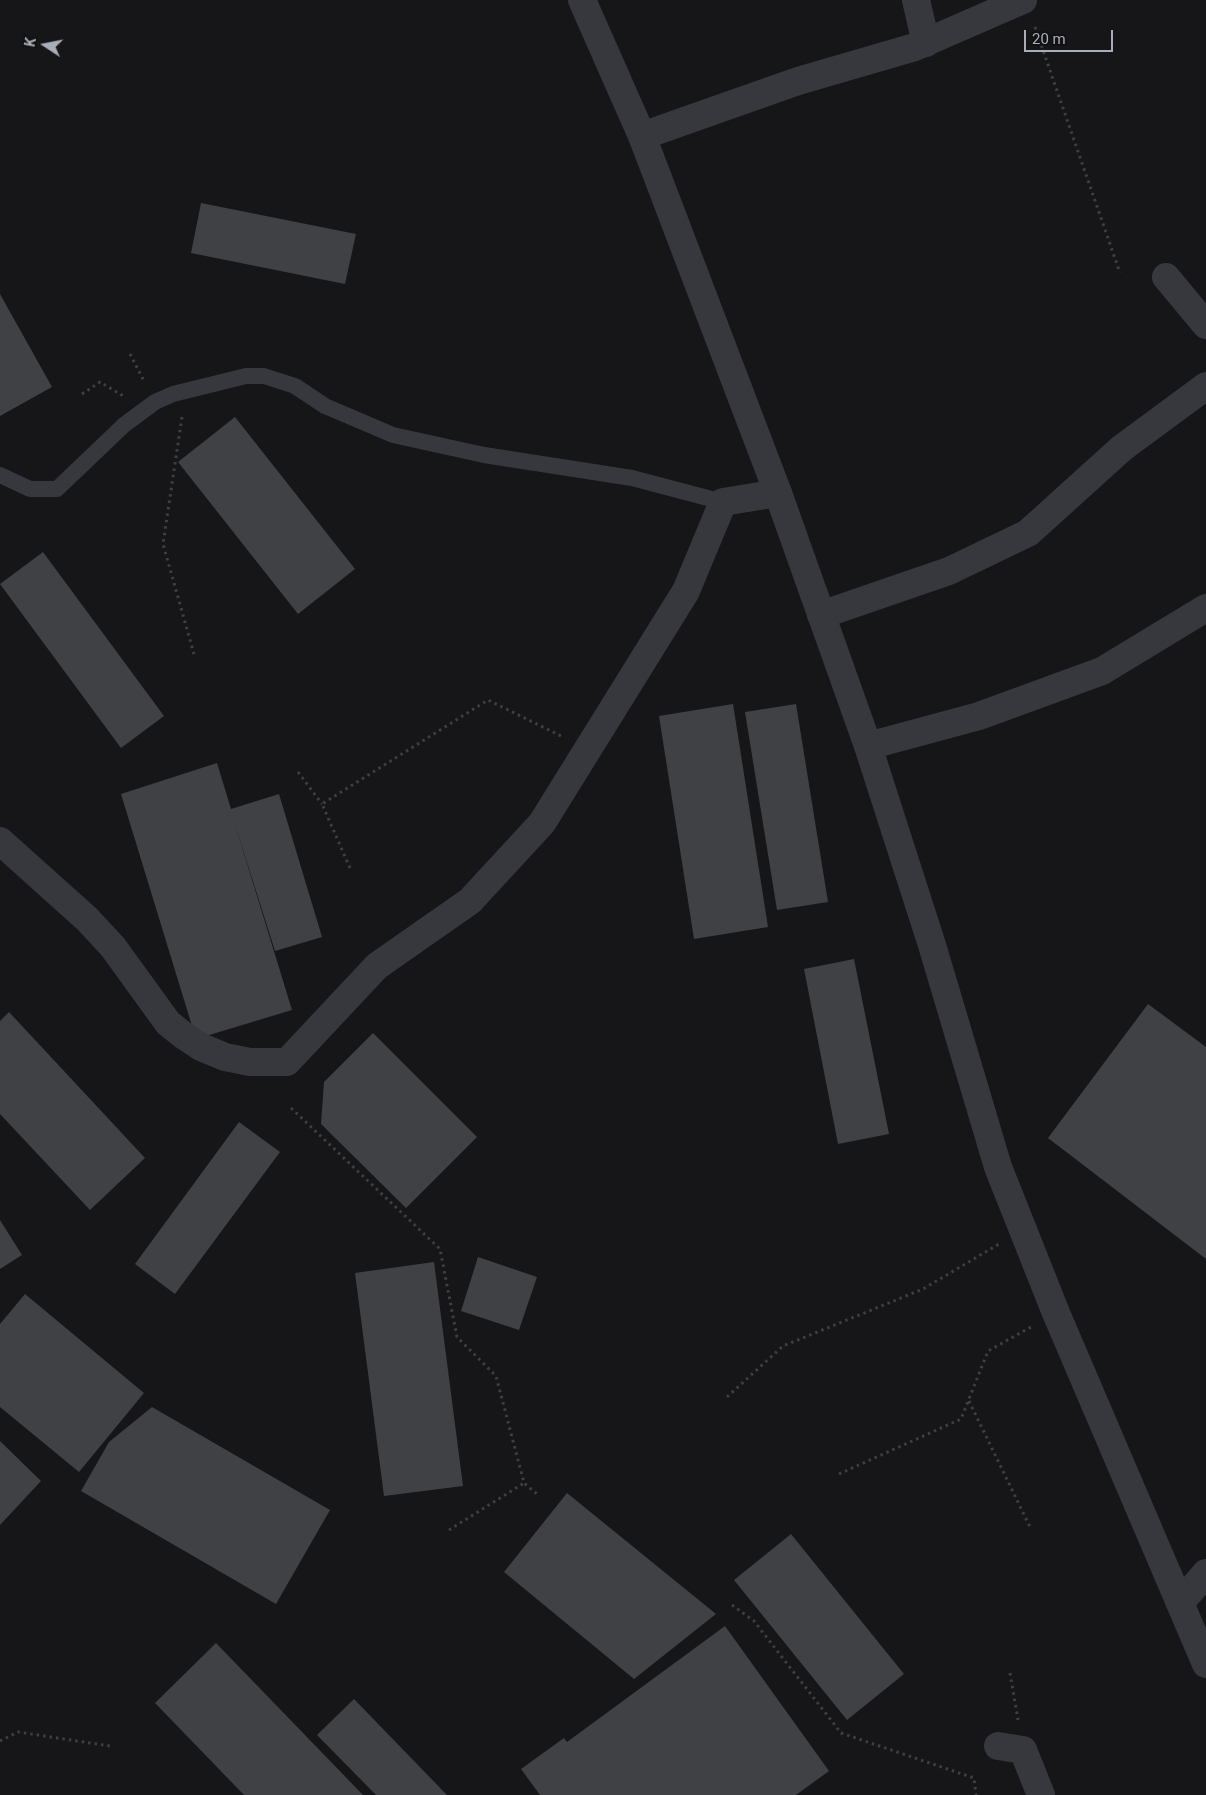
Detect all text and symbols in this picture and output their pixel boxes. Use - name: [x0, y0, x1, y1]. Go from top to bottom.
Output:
- north arrow: [20, 20, 70, 70]
- scale bar: [1026, 20, 1115, 52]
- text: 20 m: [1032, 30, 1066, 48]
- text: K: [22, 36, 39, 48]

